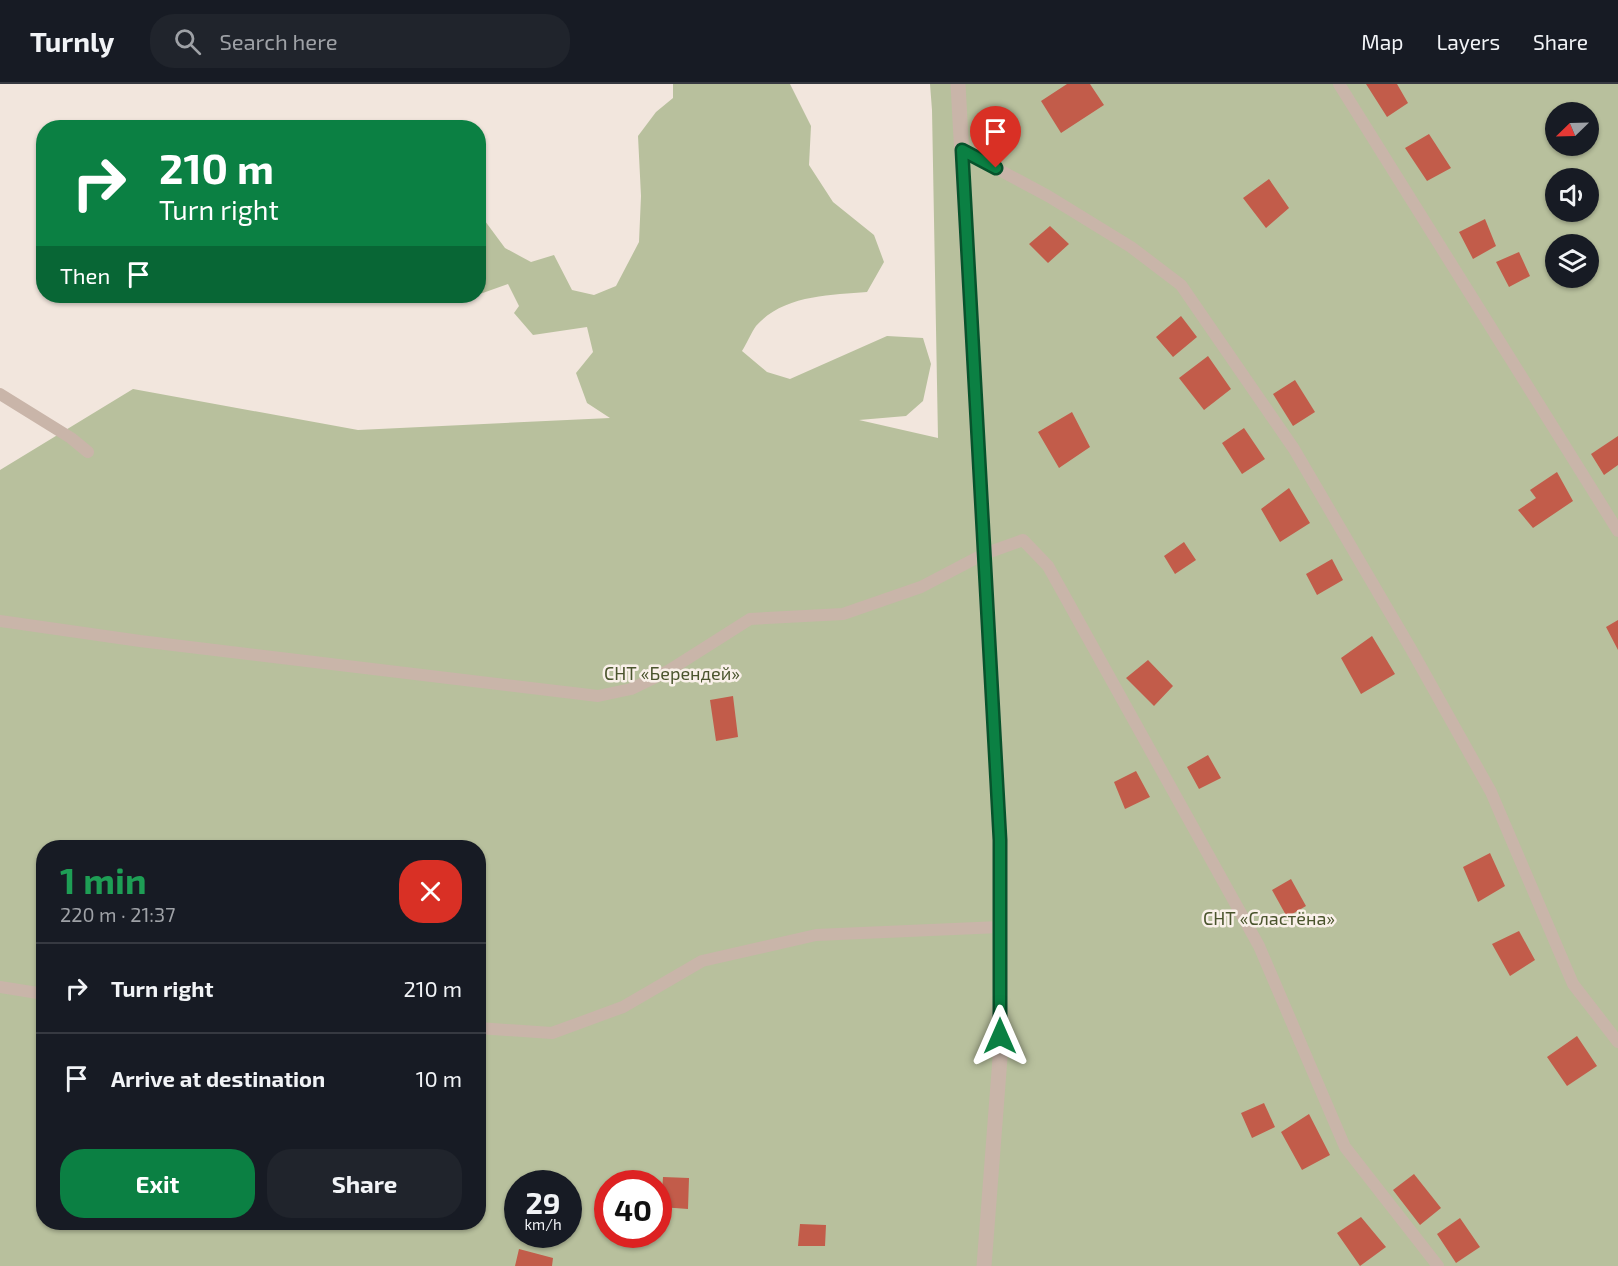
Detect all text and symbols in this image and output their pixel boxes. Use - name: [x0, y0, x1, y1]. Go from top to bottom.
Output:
- search box: [150, 14, 570, 68]
- text: Turnly: [30, 24, 114, 58]
- icon: search: [171, 25, 204, 58]
- text: Search here: [219, 28, 338, 54]
- text: Map: [1361, 29, 1403, 54]
- text: Layers: [1436, 29, 1500, 54]
- text: Share: [1533, 29, 1588, 54]
- north arrow: [1545, 102, 1599, 156]
- map controls: [1545, 102, 1599, 288]
- pin: [970, 106, 1021, 168]
- icon: arrive: [979, 115, 1012, 148]
- text: 210 m: [159, 142, 274, 192]
- icon: right: [60, 144, 138, 222]
- button: sound: [1545, 168, 1599, 222]
- text: Turn right: [159, 193, 279, 225]
- button: layers: [1545, 234, 1599, 288]
- icon: arrive: [122, 258, 155, 291]
- text: Then: [60, 262, 110, 288]
- park label: СНТ «Берендей»: [604, 662, 740, 684]
- text: 1 min: [60, 858, 147, 901]
- button: close: [399, 860, 462, 923]
- text: 220 m · 21:37: [60, 902, 175, 926]
- park label: СНТ «Сластёна»: [1203, 907, 1335, 929]
- icon: right: [60, 972, 93, 1005]
- text: Turn right: [111, 975, 213, 1001]
- text: 210 m: [403, 975, 462, 1001]
- position arrow: [968, 1004, 1032, 1068]
- icon: arrive: [60, 1062, 93, 1095]
- text: Arrive at destination: [111, 1065, 325, 1091]
- text: 10 m: [416, 1065, 462, 1091]
- button: Exit: [60, 1149, 255, 1218]
- button: Share: [267, 1149, 462, 1218]
- speed limit sign: 40: [594, 1170, 672, 1248]
- text: 29: [525, 1184, 561, 1220]
- text: km/h: [524, 1215, 562, 1233]

